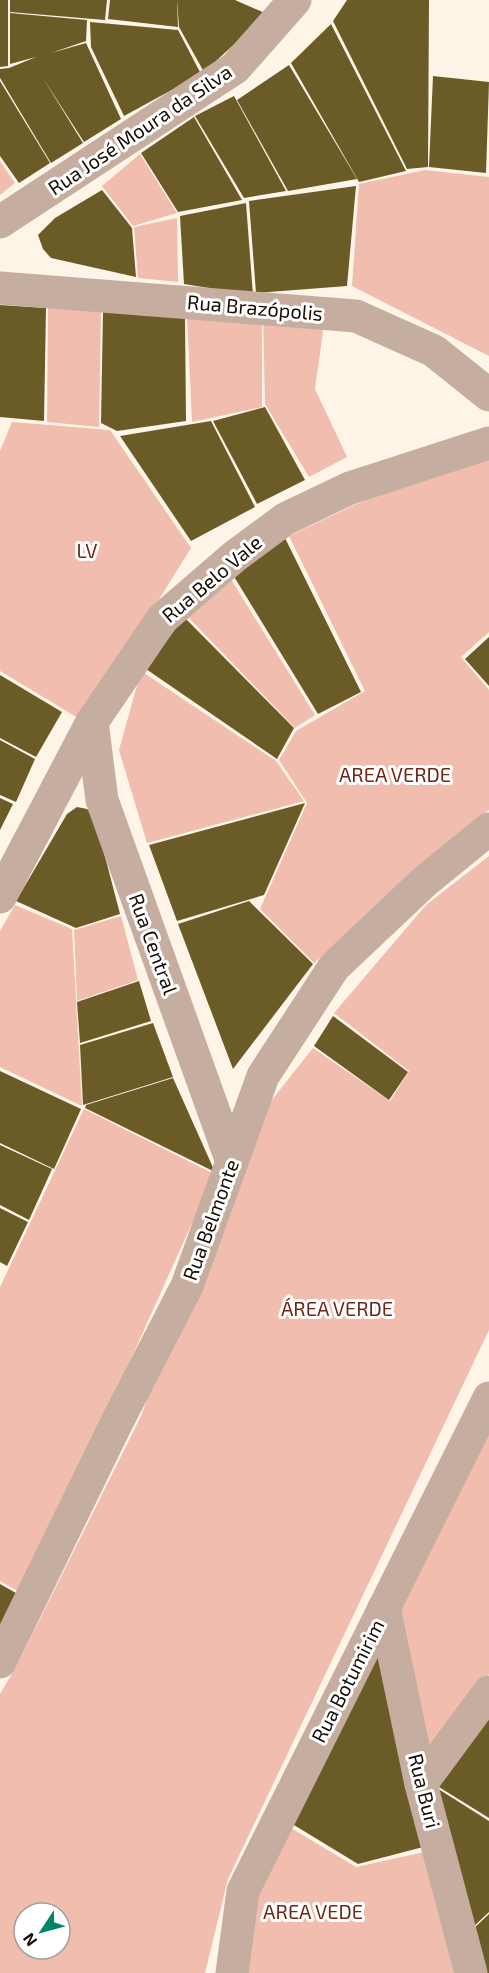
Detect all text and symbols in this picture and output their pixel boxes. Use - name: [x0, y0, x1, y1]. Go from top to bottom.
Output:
- street label: Rua José Moura da Silva: [43, 59, 236, 200]
- street label: Rua Brazópolis: [186, 289, 324, 325]
- street label: Rua Belo Vale: [157, 530, 266, 627]
- park label: LV: [77, 538, 97, 562]
- park label: AREA VERDE: [339, 762, 451, 786]
- street label: Rua Central: [125, 890, 183, 997]
- street label: Rua Belmonte: [177, 1156, 243, 1283]
- park label: ÁREA VERDE: [281, 1296, 393, 1320]
- street label: Rua Botumirim: [306, 1615, 388, 1746]
- street label: Rua Buri: [404, 1751, 446, 1831]
- park label: AREA VEDE: [263, 1899, 363, 1923]
- north arrow: [12, 1901, 72, 1961]
- text: N: [18, 1930, 41, 1950]

